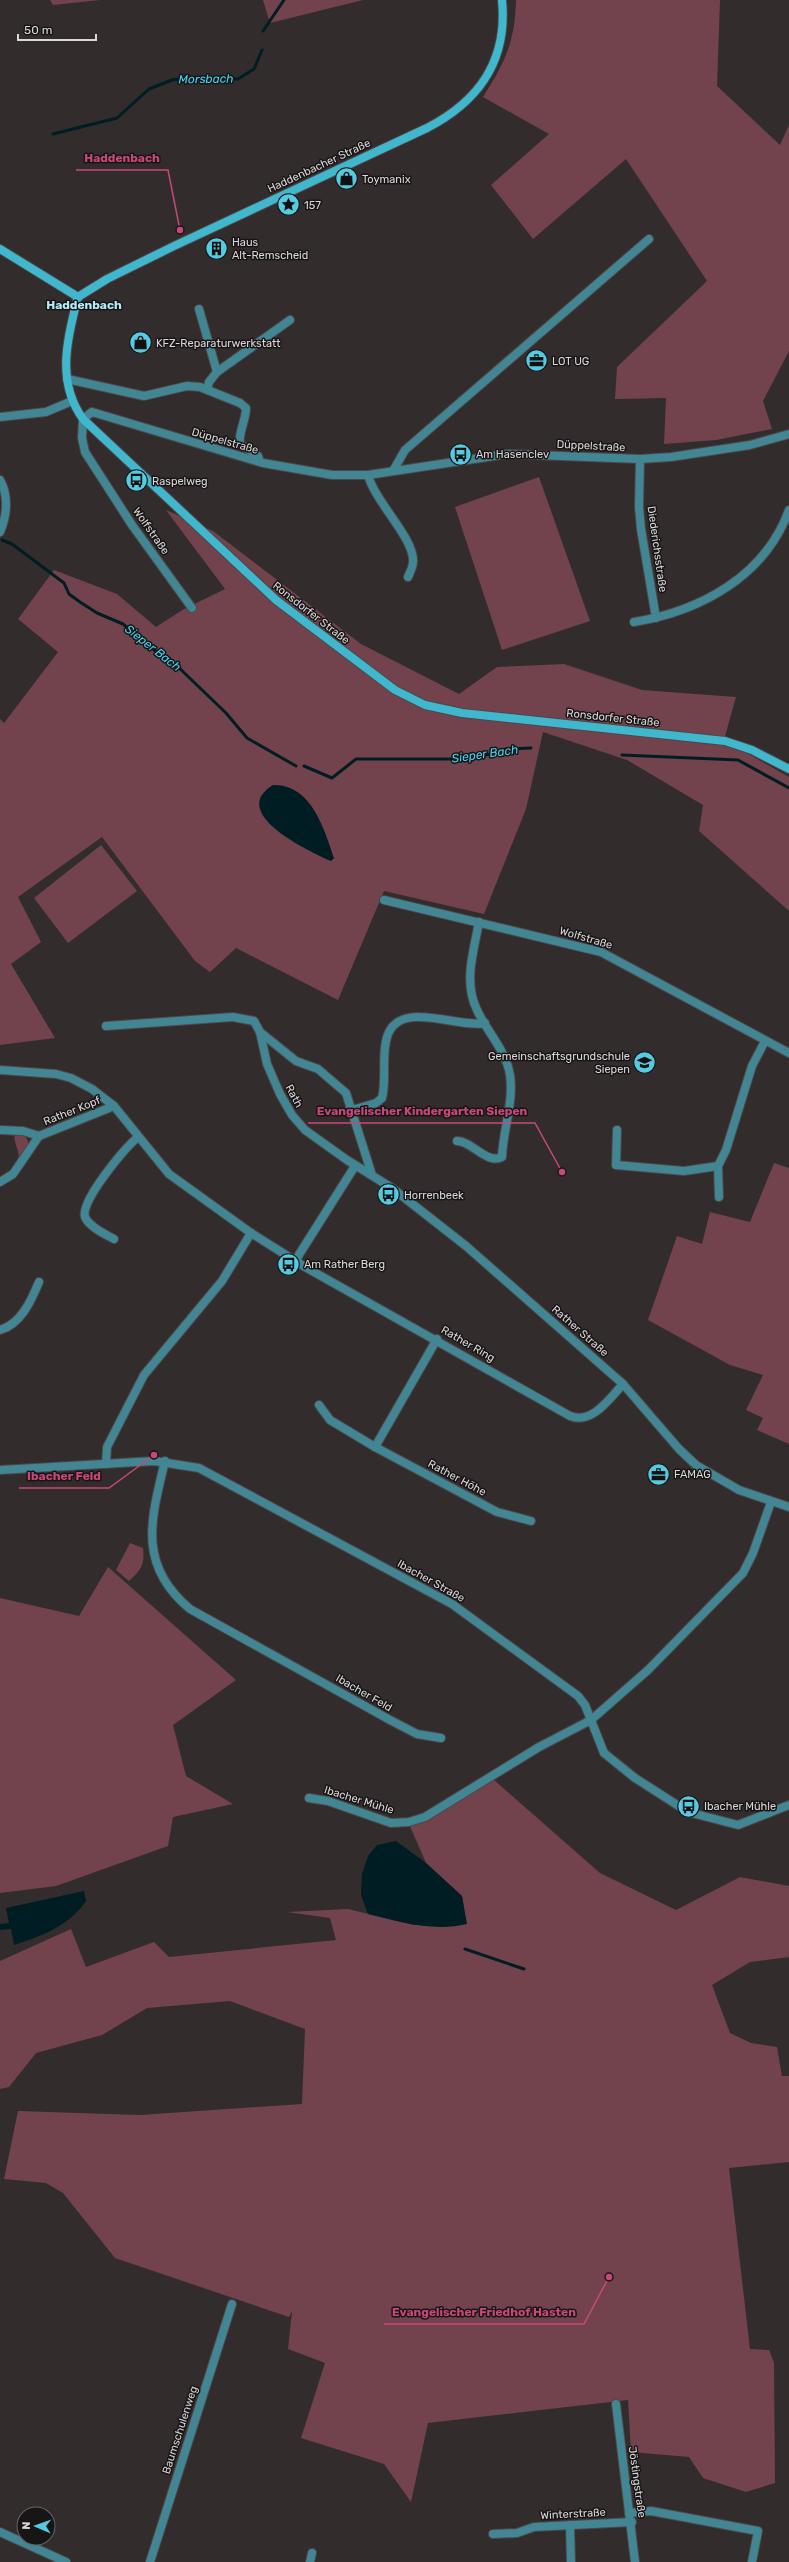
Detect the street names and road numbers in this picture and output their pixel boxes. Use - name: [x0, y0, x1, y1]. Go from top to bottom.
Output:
- street label: Haddenbacher Straße: [266, 136, 372, 196]
- street label: Düppelstraße: [190, 425, 260, 457]
- street label: Düppelstraße: [556, 438, 626, 454]
- street label: Wolfstraße: [130, 505, 172, 557]
- street label: Diederichsstraße: [645, 505, 669, 593]
- street label: Ronsdorfer Straße: [270, 579, 352, 647]
- street label: Ronsdorfer Straße: [566, 707, 660, 729]
- street label: Wolfstraße: [558, 924, 614, 952]
- street label: Rath: [283, 1082, 305, 1110]
- street label: Rather Kopf: [42, 1093, 103, 1128]
- street label: Rather Straße: [549, 1303, 611, 1359]
- street label: Rather Ring: [439, 1323, 497, 1365]
- street label: Rather Höhe: [426, 1457, 488, 1499]
- street label: Ibacher Straße: [395, 1557, 467, 1605]
- street label: Ibacher Feld: [334, 1672, 394, 1714]
- street label: Ibacher Mühle: [323, 1783, 395, 1817]
- street label: Baumschulenweg: [160, 2384, 200, 2476]
- street label: Jöstingstraße: [626, 2446, 648, 2518]
- street label: Winterstraße: [540, 2506, 606, 2522]

